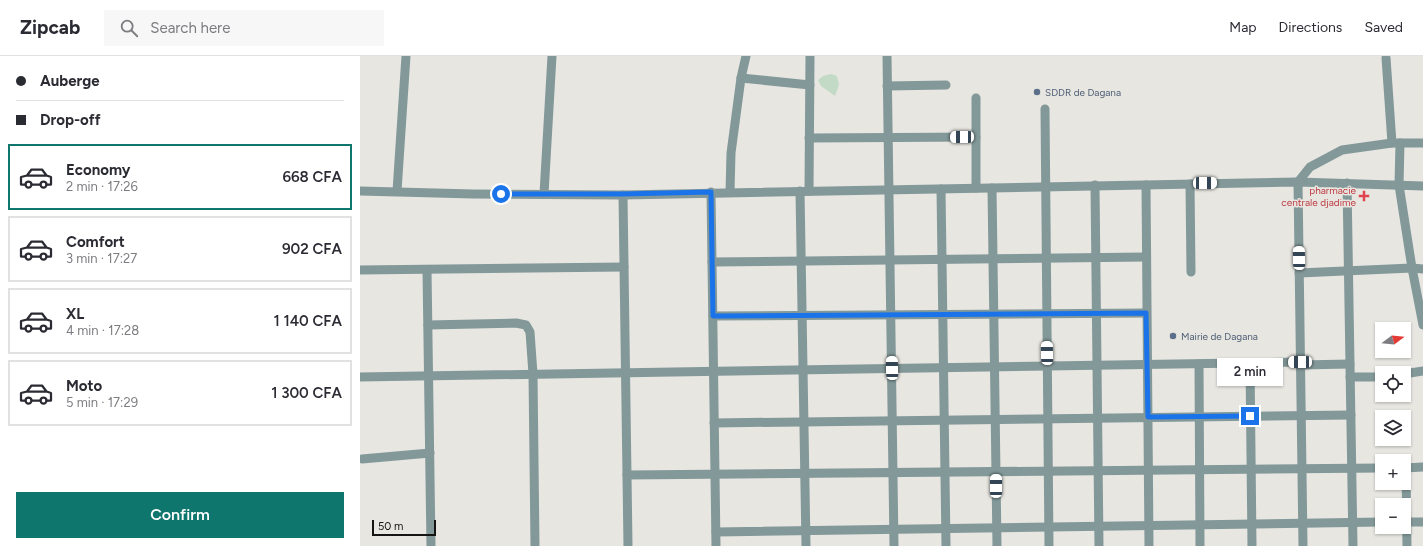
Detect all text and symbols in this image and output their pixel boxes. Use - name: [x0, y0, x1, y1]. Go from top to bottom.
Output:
- search box: [104, 10, 384, 46]
- text: Zipcab: [20, 16, 80, 39]
- icon: search: [118, 17, 140, 39]
- text: Search here: [150, 19, 230, 37]
- text: Map: [1229, 19, 1257, 36]
- text: Directions: [1279, 19, 1342, 36]
- text: Saved: [1364, 19, 1403, 36]
- text: Auberge: [40, 72, 100, 90]
- place label: SDDR de Dagana: [1045, 86, 1121, 99]
- marker: SDDR de Dagana: [1032, 87, 1042, 97]
- text: Drop-off: [40, 111, 101, 129]
- car: [950, 131, 974, 143]
- icon: car: [18, 159, 54, 195]
- text: Economy: [66, 161, 131, 179]
- text: 668 CFA: [282, 168, 342, 186]
- car: [1193, 177, 1217, 189]
- text: 2 min · 17:26: [66, 179, 138, 194]
- place label: pharmacie centrale djadime: [1281, 184, 1357, 209]
- route start: [492, 185, 510, 203]
- marker: pharmacie centrale djadime: [1359, 191, 1369, 201]
- icon: car: [18, 231, 54, 267]
- text: Comfort: [66, 233, 125, 251]
- text: 902 CFA: [282, 240, 342, 258]
- car: [1293, 246, 1305, 270]
- text: 3 min · 17:27: [66, 251, 137, 266]
- icon: car: [18, 303, 54, 339]
- text: XL: [66, 305, 84, 323]
- text: 1 140 CFA: [274, 312, 342, 330]
- north arrow: [1375, 322, 1411, 358]
- map controls: [1375, 322, 1411, 534]
- text: 4 min · 17:28: [66, 323, 139, 338]
- place label: Mairie de Dagana: [1181, 330, 1258, 343]
- marker: Mairie de Dagana: [1168, 331, 1178, 341]
- car: [1041, 341, 1053, 365]
- car: [886, 356, 898, 380]
- car: [1288, 356, 1312, 368]
- callout: 2 min: [1217, 358, 1283, 386]
- text: 2 min: [1234, 364, 1266, 379]
- button: locate: [1375, 366, 1411, 402]
- icon: car: [18, 375, 54, 411]
- text: Moto: [66, 377, 102, 395]
- text: 1 300 CFA: [271, 384, 342, 402]
- text: 5 min · 17:29: [66, 395, 138, 410]
- route end: [1241, 407, 1259, 425]
- button: layers: [1375, 410, 1411, 446]
- button: +: [1375, 454, 1411, 490]
- car: [990, 474, 1002, 498]
- button: Confirm: [16, 492, 344, 538]
- button: −: [1375, 498, 1411, 534]
- scale bar: [372, 518, 436, 537]
- text: 50 m: [378, 520, 403, 533]

